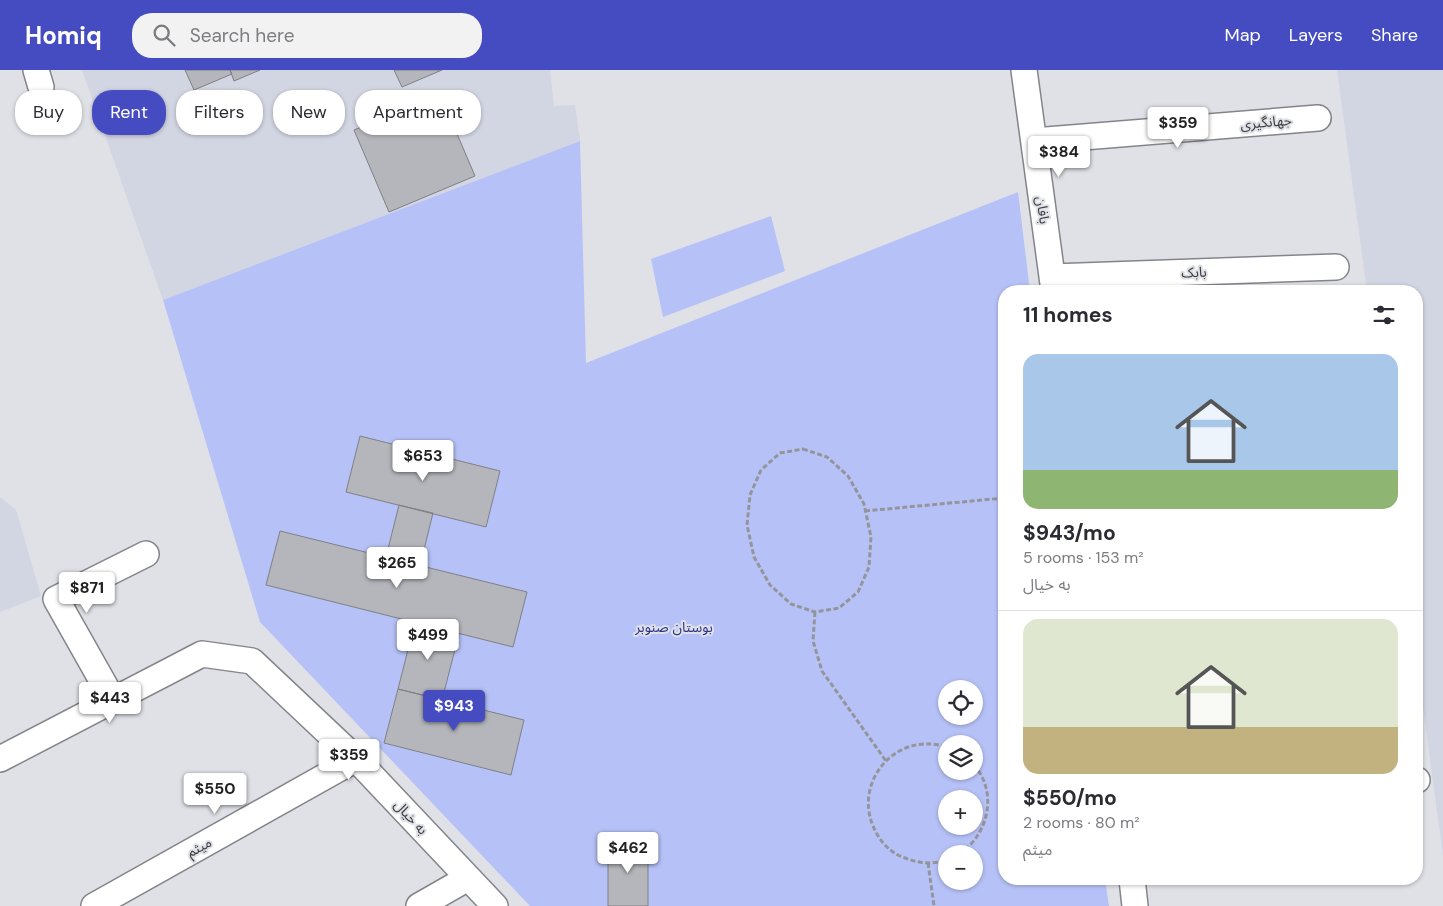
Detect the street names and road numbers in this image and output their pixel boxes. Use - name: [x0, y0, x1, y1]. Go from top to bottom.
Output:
- street label: جهانگیری: [1239, 111, 1293, 133]
- street label: بافان: [1032, 195, 1054, 225]
- street label: بابک: [1181, 263, 1207, 281]
- street label: به خیال: [390, 796, 432, 839]
- street label: میثم: [183, 833, 216, 863]

